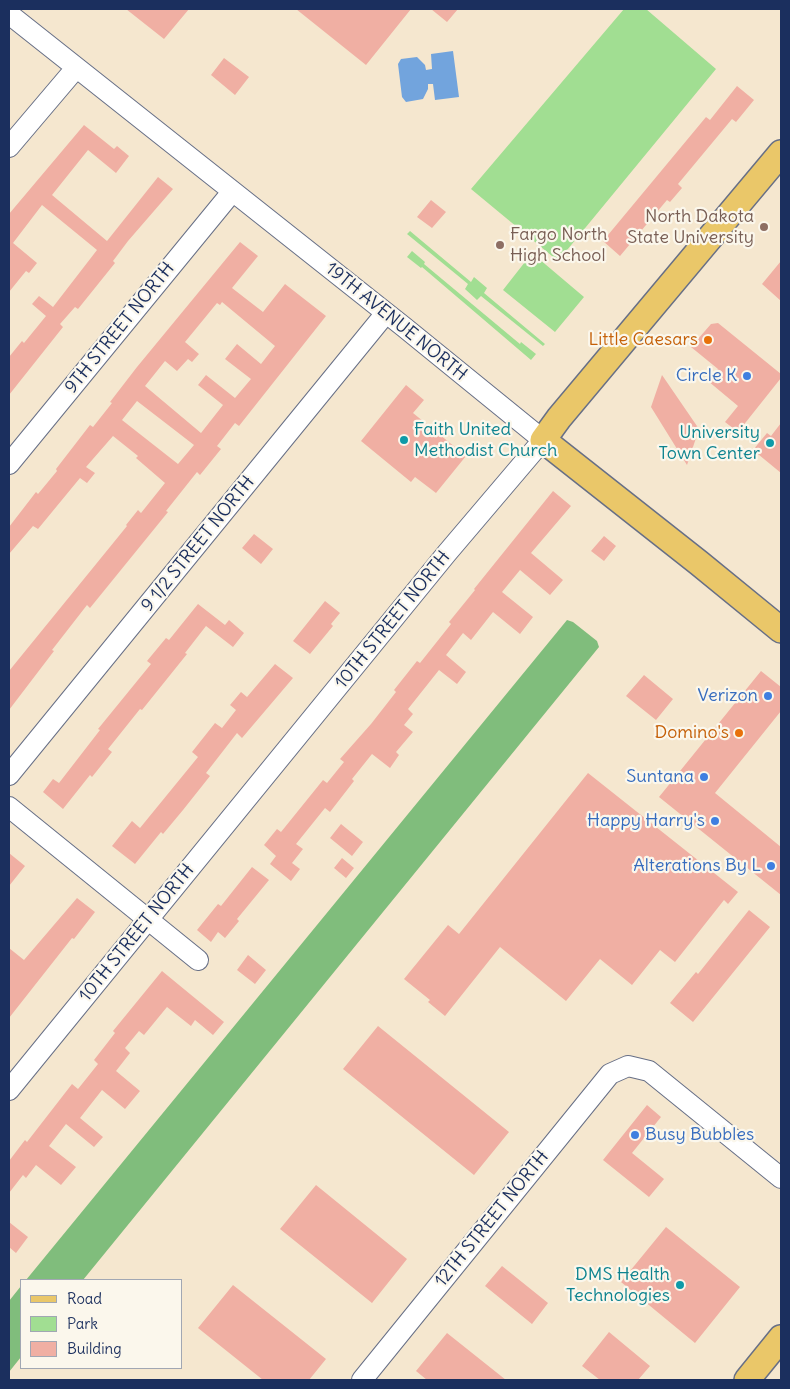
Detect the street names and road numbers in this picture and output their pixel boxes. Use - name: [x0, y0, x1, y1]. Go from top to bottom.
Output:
- street label: 9TH STREET NORTH: [61, 258, 179, 398]
- street label: 19TH AVENUE NORTH: [321, 258, 471, 386]
- street label: 9 1/2 STREET NORTH: [137, 472, 259, 616]
- street label: 10TH STREET NORTH: [331, 547, 455, 693]
- street label: 10TH STREET NORTH: [75, 860, 199, 1006]
- street label: 12TH STREET NORTH: [431, 1147, 553, 1291]

